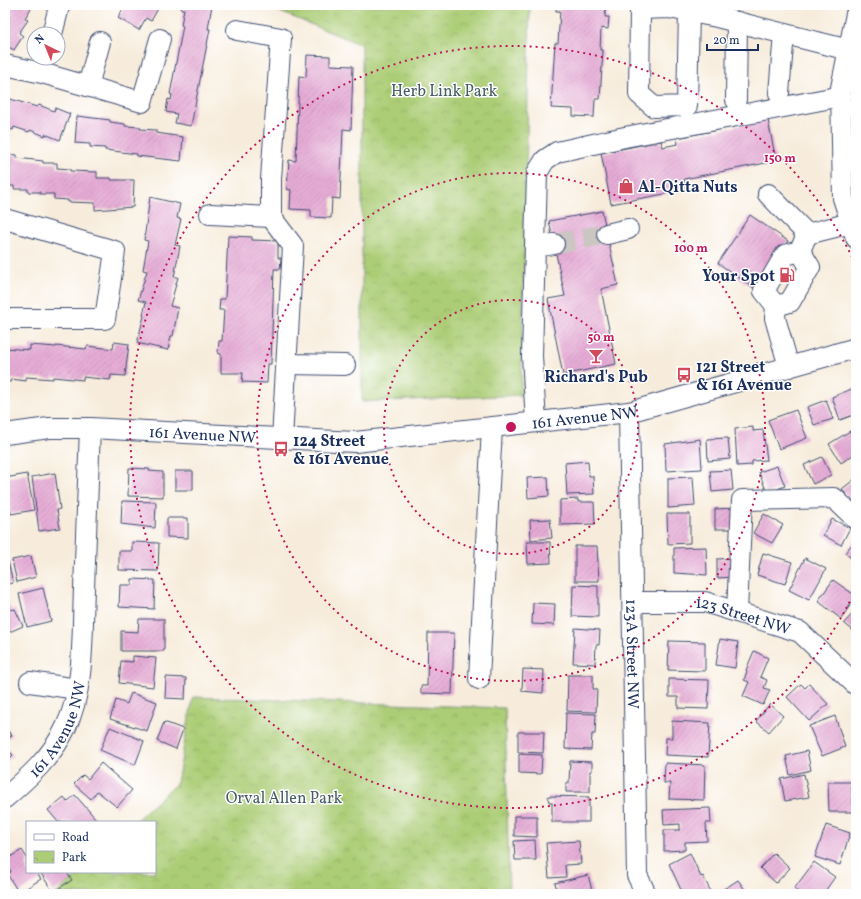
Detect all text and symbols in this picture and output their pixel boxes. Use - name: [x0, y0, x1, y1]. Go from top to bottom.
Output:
- north arrow: [26, 26, 66, 66]
- scale bar: [707, 26, 758, 52]
- text: N: [32, 32, 48, 48]
- text: 20 m: [713, 33, 740, 49]
- park label: Herb Link Park: [391, 81, 497, 103]
- text: 150 m: [764, 151, 796, 167]
- shop icon: Al-Qitta Nuts: [617, 177, 635, 195]
- place label: Al-Qitta Nuts: [638, 177, 738, 199]
- text: 100 m: [674, 241, 708, 257]
- place label: Your Spot: [702, 266, 775, 288]
- fuel station icon: Your Spot: [778, 266, 796, 284]
- text: 50 m: [587, 330, 615, 346]
- bar icon: Richard's Pub: [587, 347, 605, 365]
- place label: 121 Street & 161 Avenue: [696, 357, 792, 397]
- bus stop icon: 121 Street & 161 Avenue: [675, 366, 693, 384]
- place label: Richard's Pub: [544, 367, 648, 389]
- street label: 161 Avenue NW: [531, 401, 641, 436]
- centre of rings: [504, 420, 518, 434]
- street label: 161 Avenue NW: [148, 422, 256, 450]
- place label: 124 Street & 161 Avenue: [293, 431, 389, 471]
- bus stop icon: 124 Street & 161 Avenue: [272, 440, 290, 458]
- street label: 123 Street NW: [696, 592, 793, 641]
- street label: 123A Street NW: [619, 599, 643, 709]
- street label: 161 Avenue NW: [25, 679, 92, 783]
- park label: Orval Allen Park: [226, 788, 343, 810]
- legend: [26, 821, 156, 873]
- text: Road: [62, 830, 89, 846]
- text: Park: [62, 850, 87, 866]

